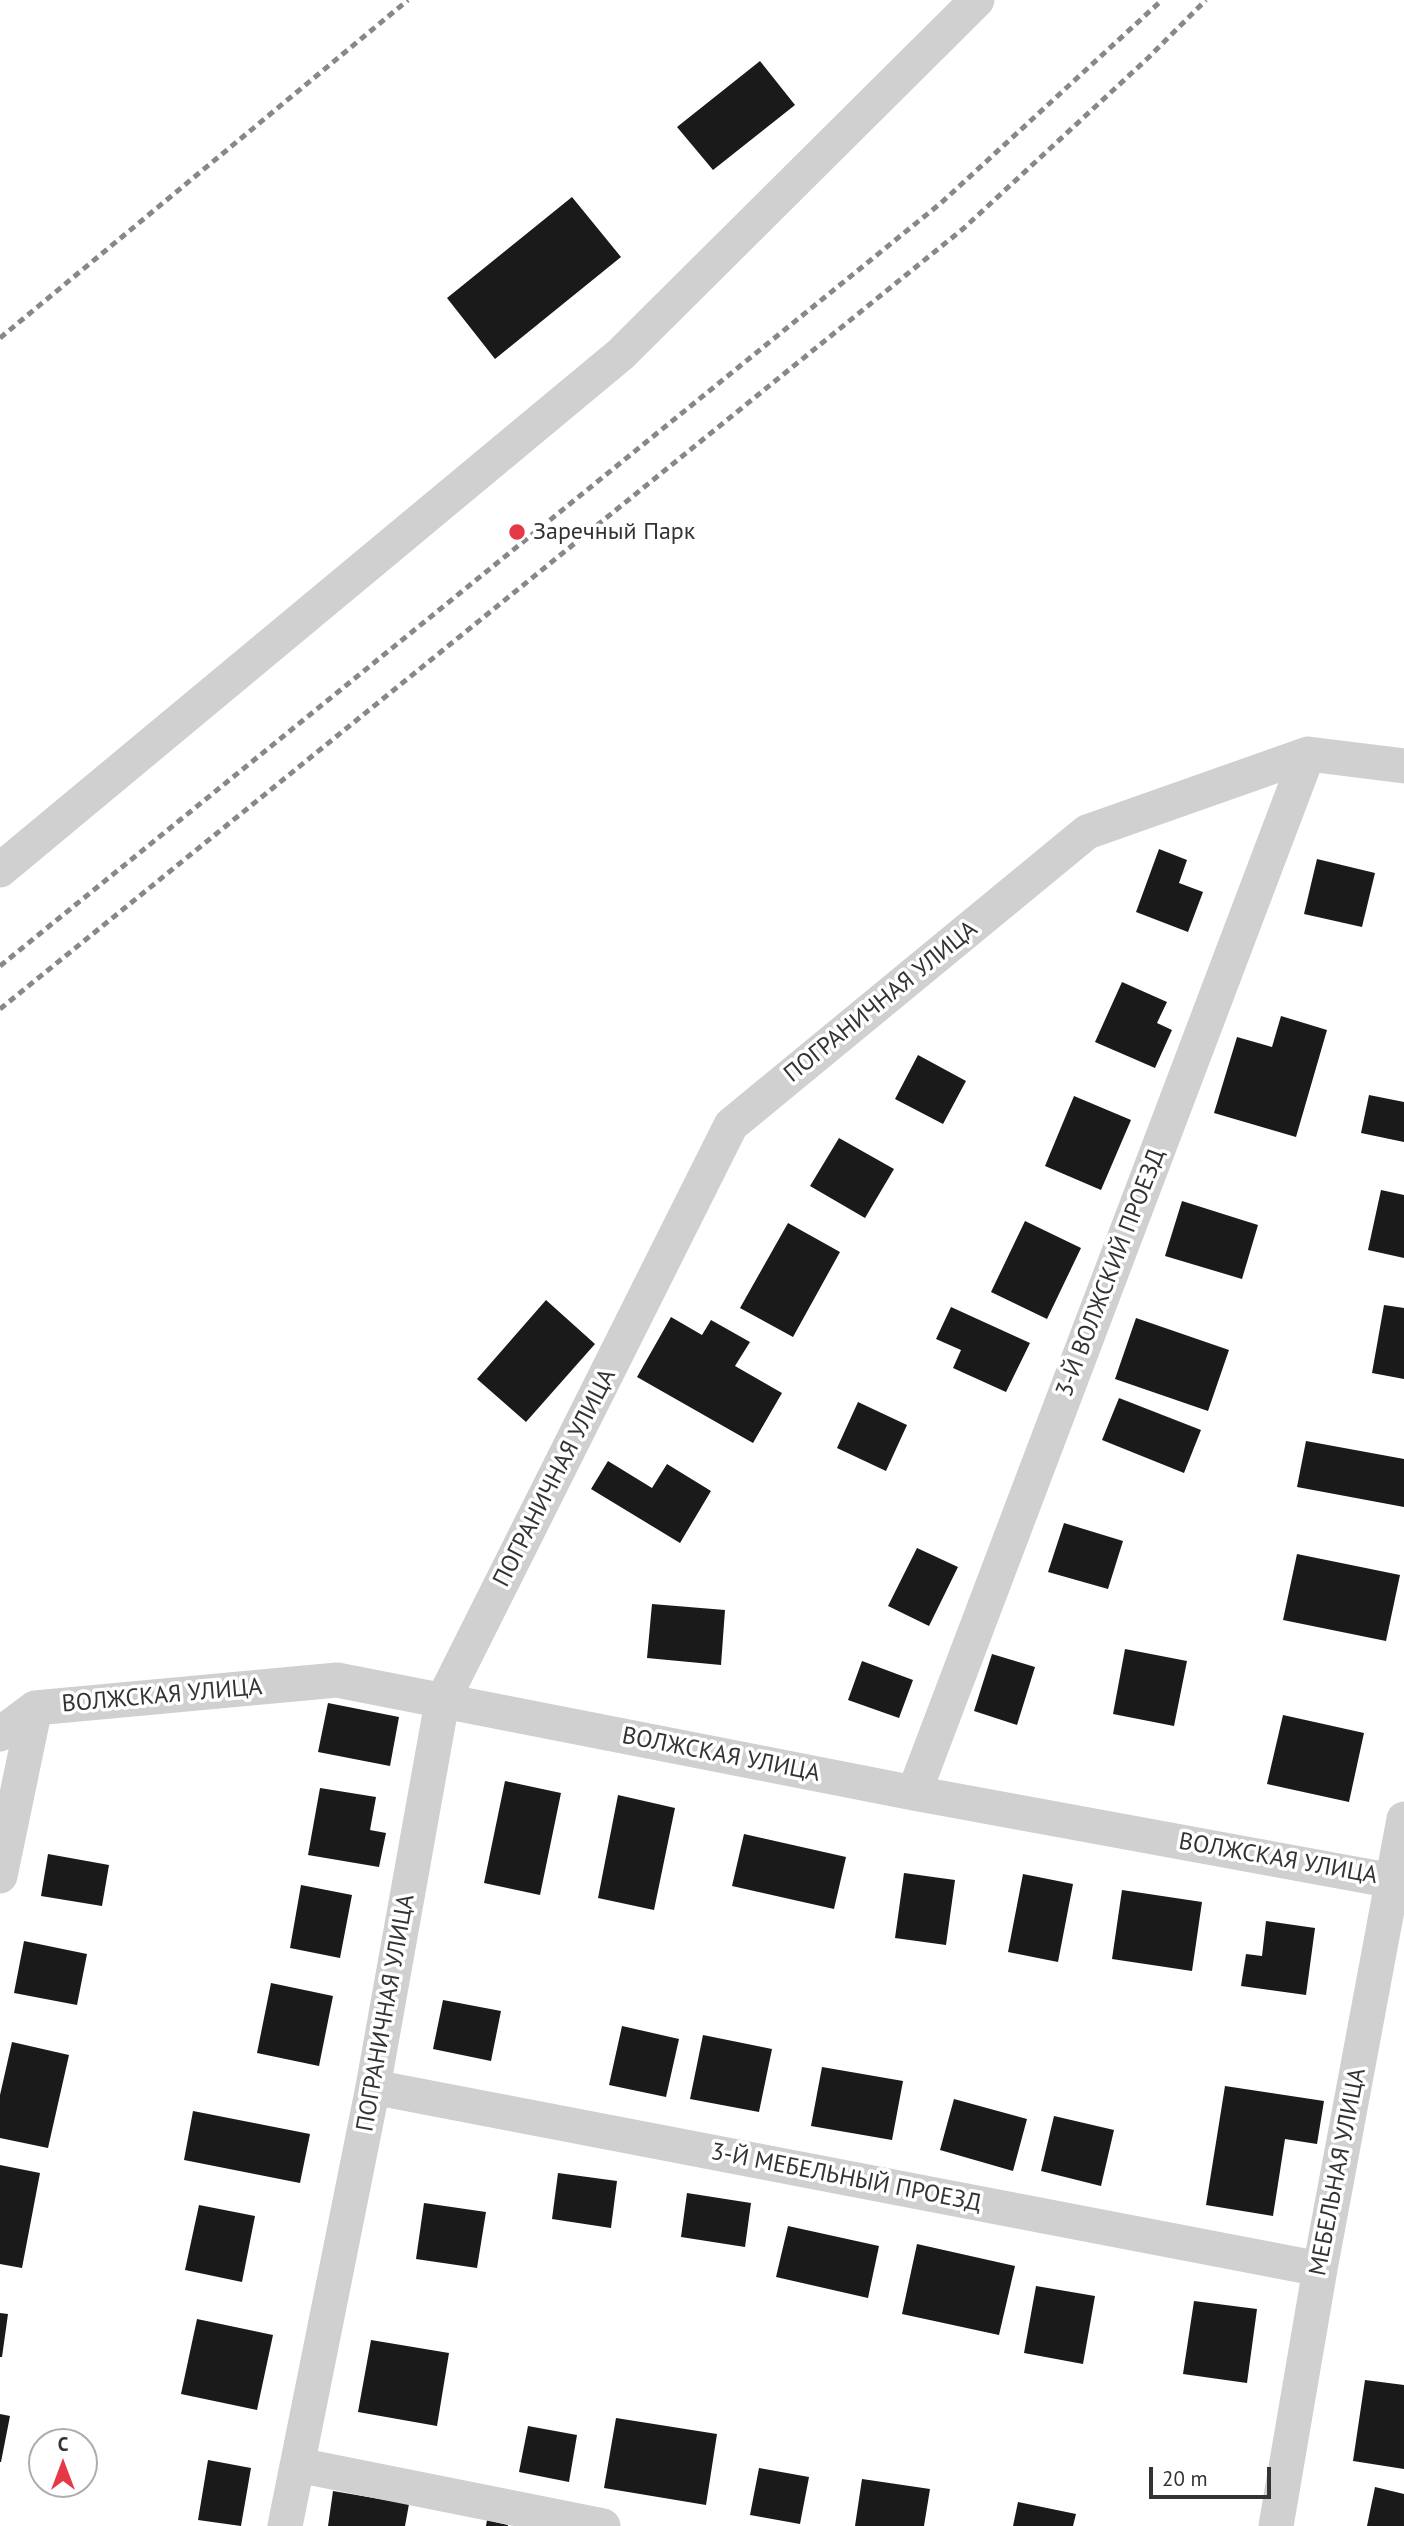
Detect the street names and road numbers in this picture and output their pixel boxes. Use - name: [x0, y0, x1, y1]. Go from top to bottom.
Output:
- street label: ПОГРАНИЧНАЯ УЛИЦА: [779, 915, 983, 1089]
- street label: 3-Й ВОЛЖСКИЙ ПРОЕЗД: [1050, 1145, 1172, 1401]
- street label: ПОГРАНИЧНАЯ УЛИЦА: [488, 1364, 622, 1592]
- street label: ВОЛЖСКАЯ УЛИЦА: [61, 1673, 263, 1719]
- street label: ВОЛЖСКАЯ УЛИЦА: [620, 1722, 822, 1788]
- street label: ВОЛЖСКАЯ УЛИЦА: [1177, 1827, 1379, 1891]
- street label: ПОГРАНИЧНАЯ УЛИЦА: [351, 1892, 421, 2134]
- street label: МЕБЕЛЬНАЯ УЛИЦА: [1304, 2066, 1372, 2278]
- street label: 3-Й МЕБЕЛЬНЫЙ ПРОЕЗД: [708, 2138, 984, 2218]

